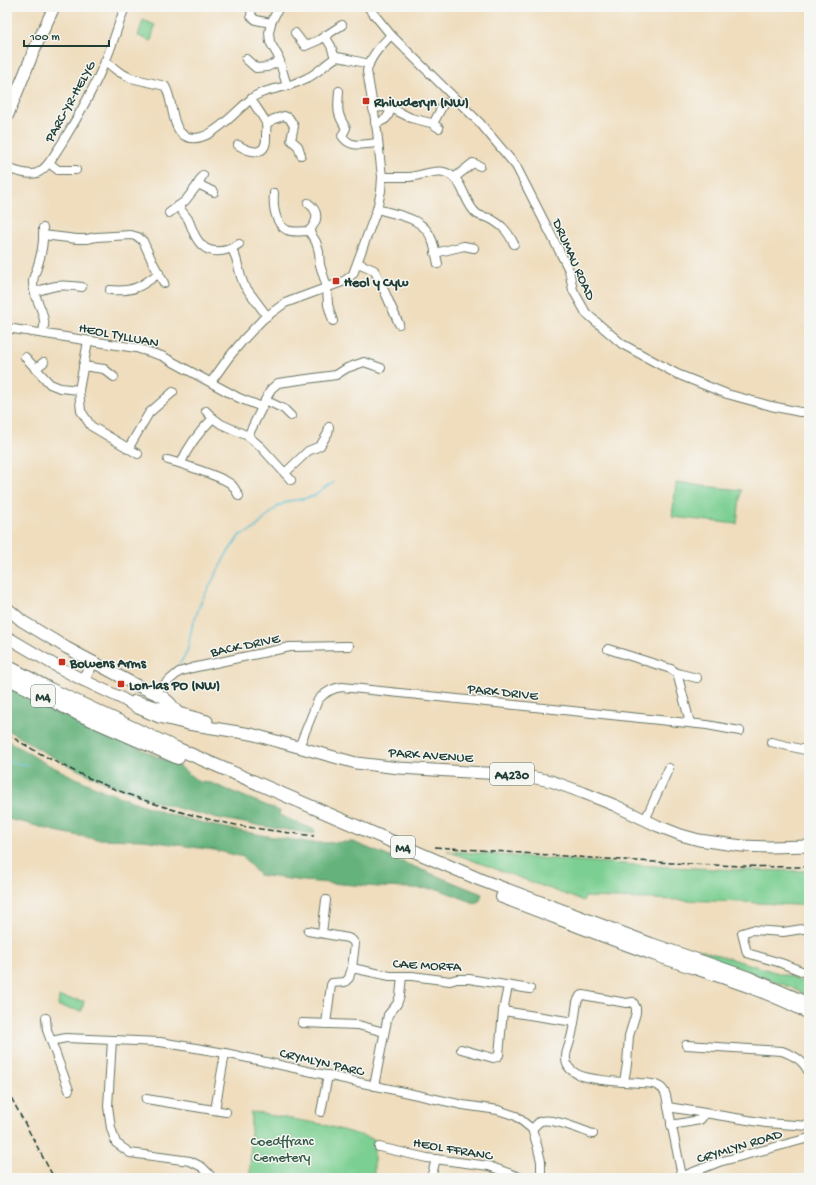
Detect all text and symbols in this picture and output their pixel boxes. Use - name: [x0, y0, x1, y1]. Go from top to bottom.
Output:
- scale bar: [24, 22, 109, 48]
- text: 100 m: [29, 31, 60, 45]
- street label: PARC-YR-HELYG: [41, 57, 101, 147]
- place label: Rhiwderyn (NW): [373, 95, 469, 112]
- marker: Rhiwderyn (NW): [361, 96, 371, 106]
- street label: DRUMAU ROAD: [547, 216, 599, 304]
- place label: Heol y Cyw: [344, 275, 409, 292]
- marker: Heol y Cyw: [331, 276, 341, 286]
- street label: HEOL TYLLUAN: [77, 320, 160, 353]
- street label: BACK DRIVE: [208, 631, 283, 662]
- place label: Bowens Arms: [69, 656, 147, 673]
- marker: Bowens Arms: [57, 657, 67, 667]
- place label: Lon-las PO (NW): [129, 678, 220, 695]
- marker: Lon-las PO (NW): [116, 679, 126, 689]
- street label: PARK DRIVE: [466, 681, 540, 706]
- road number: M4: [31, 685, 55, 707]
- street label: PARK AVENUE: [387, 745, 475, 768]
- road number: A4230: [490, 763, 534, 785]
- road number: M4: [391, 836, 415, 858]
- street label: CAE MORFA: [392, 956, 462, 977]
- street label: CRYMLYN PARC: [278, 1045, 367, 1082]
- street label: CRYMLYN ROAD: [695, 1126, 785, 1168]
- park label: Coedffranc Cemetery: [251, 1134, 315, 1167]
- street label: HEOL FFRANC: [412, 1135, 495, 1166]

